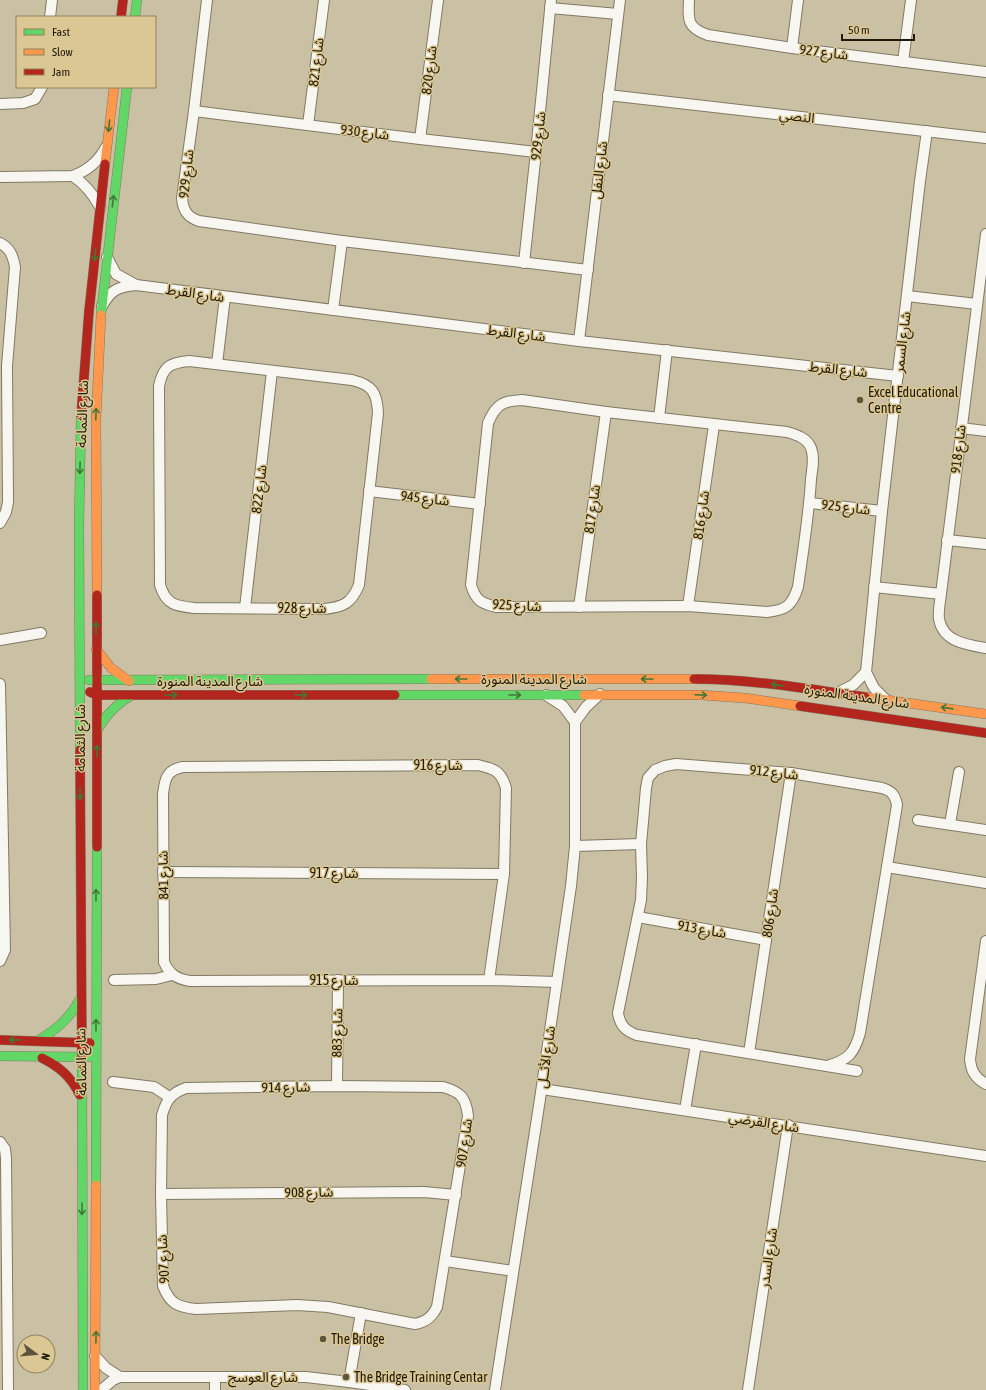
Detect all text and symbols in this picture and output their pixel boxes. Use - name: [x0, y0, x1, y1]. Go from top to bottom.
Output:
- legend: [16, 16, 156, 88]
- scale bar: [842, 16, 914, 42]
- text: 50 m: [848, 23, 870, 37]
- text: Fast: [52, 25, 70, 39]
- street label: شارع 821: [305, 37, 330, 88]
- street label: شارع 927: [798, 41, 849, 66]
- text: Slow: [52, 45, 73, 59]
- street label: شارع 820: [418, 45, 443, 96]
- text: Jam: [52, 65, 70, 79]
- street label: النصي: [778, 106, 816, 129]
- street label: شارع 929: [527, 111, 552, 162]
- one-way arrow: [106, 119, 113, 132]
- street label: شارع 930: [339, 121, 390, 146]
- street label: شارع النفل: [588, 140, 613, 200]
- street label: شارع 929: [175, 149, 200, 200]
- one-way arrow: [110, 195, 117, 208]
- one-way arrow: [91, 248, 99, 261]
- street label: شارع القرط: [164, 281, 225, 308]
- street label: شارع السمر: [890, 310, 917, 375]
- street label: شارع القرط: [485, 321, 546, 348]
- street label: شارع القرط: [807, 358, 868, 383]
- street label: شارع الثمامة: [73, 380, 94, 448]
- place label: Excel Educational Centre: [868, 384, 959, 416]
- marker: Excel Educational Centre: [855, 395, 865, 405]
- one-way arrow: [93, 408, 100, 421]
- street label: شارع 918: [947, 424, 972, 475]
- one-way arrow: [76, 461, 84, 474]
- street label: شارع 822: [248, 464, 273, 515]
- street label: شارع 817: [581, 484, 606, 535]
- street label: شارع 945: [399, 487, 450, 512]
- street label: شارع 816: [690, 490, 715, 541]
- street label: شارع 925: [820, 496, 871, 521]
- street label: شارع 925: [492, 596, 542, 617]
- street label: شارع 928: [278, 600, 326, 619]
- one-way arrow: [92, 622, 100, 635]
- street label: شارع المدينة المنورة: [481, 671, 587, 690]
- street label: شارع المدينة المنورة: [157, 673, 263, 692]
- one-way arrow: [455, 675, 468, 683]
- one-way arrow: [641, 675, 654, 682]
- one-way arrow: [771, 681, 784, 689]
- street label: شارع المدينة المنورة: [803, 681, 911, 714]
- one-way arrow: [164, 691, 177, 699]
- one-way arrow: [294, 691, 307, 699]
- one-way arrow: [508, 691, 521, 699]
- one-way arrow: [694, 691, 707, 699]
- street label: شارع الثمامة: [72, 704, 91, 772]
- one-way arrow: [941, 705, 954, 712]
- one-way arrow: [93, 745, 101, 758]
- street label: شارع 916: [414, 757, 462, 776]
- street label: شارع 912: [748, 761, 799, 786]
- one-way arrow: [76, 787, 84, 800]
- street label: شارع 841: [155, 850, 174, 900]
- street label: شارع 917: [310, 865, 358, 884]
- street label: شارع 806: [759, 888, 784, 939]
- one-way arrow: [92, 889, 100, 902]
- street label: شارع 913: [676, 917, 728, 944]
- street label: شارع 915: [310, 972, 358, 991]
- street label: شارع 883: [329, 1008, 348, 1058]
- one-way arrow: [92, 1019, 100, 1032]
- street label: شارع الأثــل: [534, 1025, 561, 1090]
- street label: شارع الثمامة: [72, 1028, 93, 1096]
- one-way arrow: [9, 1036, 22, 1044]
- street label: شارع 914: [261, 1079, 311, 1098]
- street label: شارع القرضي: [727, 1109, 800, 1139]
- street label: شارع 907: [453, 1118, 478, 1169]
- street label: شارع 908: [284, 1184, 334, 1203]
- one-way arrow: [78, 1202, 86, 1215]
- street label: شارع السدر: [756, 1227, 783, 1291]
- street label: شارع 907: [154, 1234, 175, 1284]
- one-way arrow: [92, 1331, 99, 1344]
- place label: The Bridge: [331, 1331, 385, 1347]
- north arrow: [16, 1334, 56, 1374]
- marker: The Bridge: [318, 1334, 328, 1344]
- text: N: [39, 1352, 52, 1362]
- street label: شارع العوسج: [228, 1369, 298, 1388]
- place label: The Bridge Training Centar: [354, 1369, 488, 1385]
- marker: The Bridge Training Centar: [341, 1372, 351, 1382]

